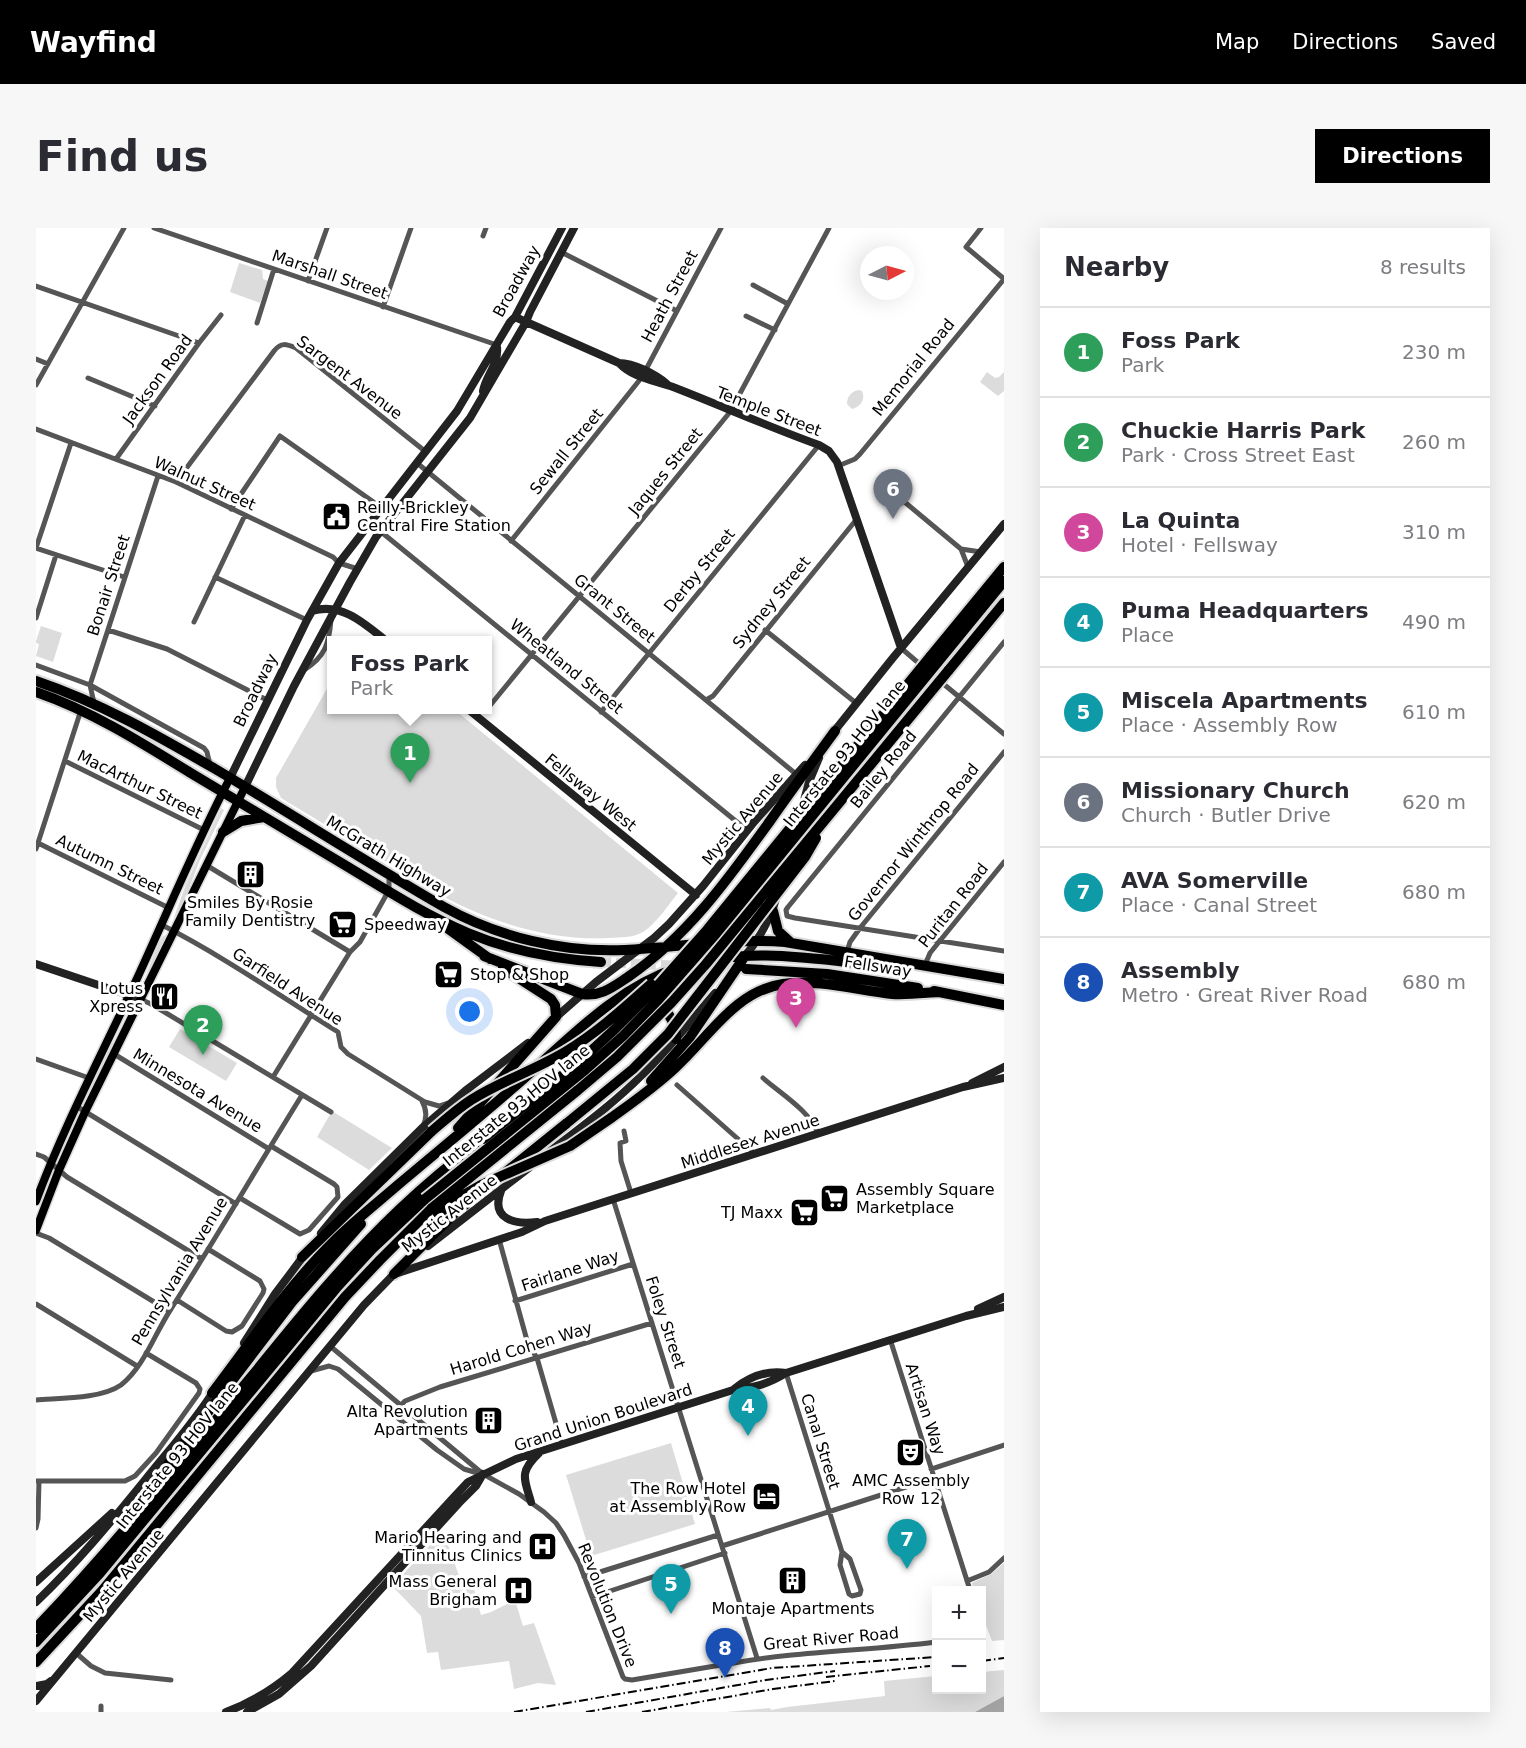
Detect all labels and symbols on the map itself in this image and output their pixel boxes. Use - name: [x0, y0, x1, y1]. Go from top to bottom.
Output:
- street label: Broadway: [489, 242, 544, 321]
- street label: Marshall Street: [270, 246, 390, 303]
- north arrow: [860, 246, 914, 300]
- street label: Heath Street: [637, 247, 702, 346]
- street label: Memorial Road: [868, 315, 958, 420]
- street label: Jackson Road: [118, 331, 196, 429]
- street label: Sargent Avenue: [293, 332, 406, 423]
- street label: Temple Street: [713, 382, 824, 440]
- street label: Sewall Street: [526, 404, 607, 498]
- street label: Jaques Street: [624, 424, 706, 520]
- street label: Walnut Street: [151, 453, 259, 514]
- pin: 6: [874, 470, 912, 519]
- place label: Reilly-Brickley Central Fire Station: [357, 498, 511, 535]
- public building icon: Reilly-Brickley Central Fire Station: [320, 500, 352, 532]
- street label: Derby Street: [660, 525, 739, 616]
- street label: Bonair Street: [83, 532, 134, 638]
- street label: Sydney Street: [728, 552, 814, 652]
- street label: Grant Street: [570, 570, 659, 647]
- street label: Wheatland Street: [506, 615, 627, 718]
- street label: Broadway: [230, 650, 281, 730]
- street label: Interstate 93 HOV lane: [779, 676, 909, 830]
- street label: Bailey Road: [846, 727, 920, 812]
- pin: 1: [390, 734, 430, 783]
- street label: MacArthur Street: [74, 746, 205, 823]
- street label: Fellsway West: [541, 750, 640, 835]
- street label: Governor Winthrop Road: [844, 760, 983, 925]
- street label: Mystic Avenue: [698, 768, 787, 869]
- street label: McGrath Highway: [323, 812, 455, 901]
- street label: Autumn Street: [53, 830, 166, 899]
- building icon: Smiles By Rosie Family Dentistry: [234, 858, 266, 890]
- street label: Puritan Road: [915, 859, 992, 951]
- place label: Smiles By Rosie Family Dentistry: [185, 893, 315, 930]
- supermarket icon: Speedway: [327, 908, 359, 940]
- place label: Speedway: [364, 915, 447, 934]
- street label: Garfield Avenue: [229, 944, 347, 1029]
- street label: Fellsway: [843, 952, 913, 981]
- supermarket icon: Stop & Shop: [433, 958, 465, 990]
- place label: Stop & Shop: [470, 965, 569, 984]
- pin: 3: [776, 978, 816, 1028]
- place label: Lotus Xpress: [89, 979, 143, 1016]
- restaurant icon: Lotus Xpress: [148, 981, 180, 1013]
- your location: [455, 997, 484, 1026]
- pin: 2: [184, 1006, 222, 1055]
- street label: Interstate 93 HOV lane: [439, 1040, 593, 1170]
- street label: Minnesota Avenue: [130, 1044, 266, 1136]
- street label: Middlesex Avenue: [678, 1110, 822, 1173]
- street label: Mystic Avenue: [398, 1170, 501, 1256]
- place label: Assembly Square Marketplace: [856, 1180, 995, 1217]
- supermarket icon: Assembly Square Marketplace: [819, 1182, 851, 1214]
- street label: Pennsylvania Avenue: [128, 1194, 231, 1349]
- supermarket icon: TJ Maxx: [788, 1196, 820, 1228]
- place label: TJ Maxx: [720, 1203, 783, 1222]
- street label: Fairlane Way: [519, 1246, 622, 1295]
- street label: Foley Street: [642, 1274, 689, 1371]
- street label: Harold Cohen Way: [448, 1318, 595, 1379]
- street label: Artisan Way: [902, 1361, 949, 1458]
- street label: Interstate 93 HOV lane: [112, 1378, 242, 1532]
- street label: Grand Union Boulevard: [512, 1380, 695, 1455]
- pin: 4: [728, 1386, 768, 1436]
- street label: Canal Street: [797, 1391, 844, 1491]
- place label: Alta Revolution Apartments: [347, 1402, 468, 1439]
- building icon: Alta Revolution Apartments: [473, 1404, 505, 1436]
- theatre icon: AMC Assembly Row 12: [895, 1436, 927, 1468]
- place label: AMC Assembly Row 12: [852, 1471, 970, 1508]
- place label: The Row Hotel at Assembly Row: [609, 1479, 746, 1516]
- hotel icon: The Row Hotel at Assembly Row: [751, 1481, 783, 1513]
- pin: 7: [888, 1520, 926, 1569]
- street label: Mystic Avenue: [79, 1525, 168, 1626]
- place label: Mario Hearing and Tinnitus Clinics: [374, 1528, 522, 1565]
- hospital icon: Mario Hearing and Tinnitus Clinics: [527, 1530, 559, 1562]
- street label: Revolution Drive: [574, 1540, 641, 1670]
- pin: 5: [652, 1564, 690, 1614]
- building icon: Montaje Apartments: [777, 1564, 809, 1596]
- place label: Mass General Brigham: [389, 1572, 497, 1609]
- hospital icon: Mass General Brigham: [502, 1574, 534, 1606]
- place label: Montaje Apartments: [711, 1599, 875, 1618]
- street label: Great River Road: [762, 1623, 900, 1654]
- pin: 8: [706, 1628, 744, 1678]

